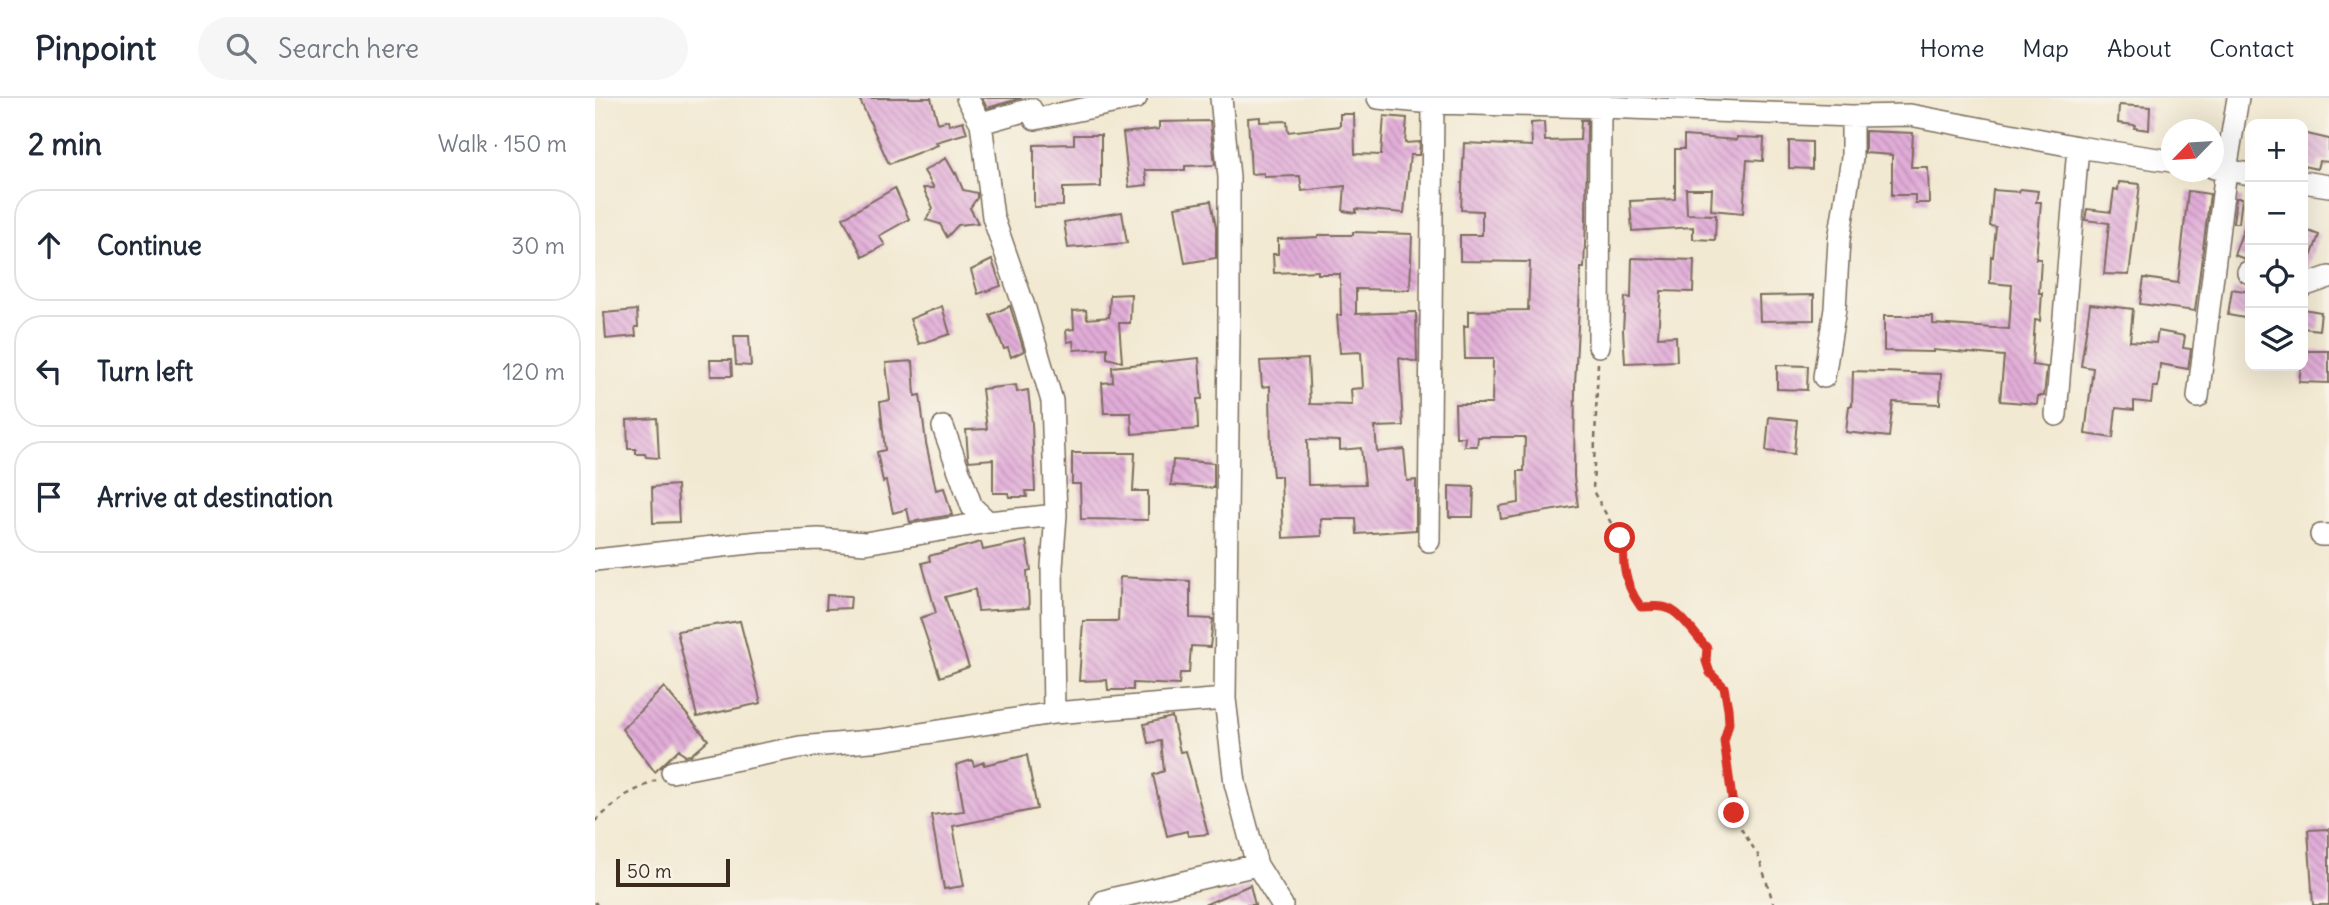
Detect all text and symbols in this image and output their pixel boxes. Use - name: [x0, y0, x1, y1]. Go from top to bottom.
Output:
- search box: [198, 17, 688, 80]
- text: Pinpoint: [35, 27, 156, 69]
- icon: search: [222, 29, 260, 67]
- text: Search here: [278, 32, 419, 65]
- text: Home: [1920, 33, 1984, 63]
- text: Map: [2022, 33, 2069, 63]
- text: About: [2107, 33, 2171, 63]
- text: Contact: [2209, 33, 2294, 63]
- north arrow: [2161, 119, 2224, 182]
- map controls: [2245, 119, 2308, 371]
- button: +: [2245, 119, 2308, 182]
- text: 2 min: [28, 125, 102, 163]
- text: Walk · 150 m: [438, 129, 567, 158]
- button: −: [2245, 182, 2308, 245]
- icon: ahead: [30, 226, 68, 264]
- text: Continue: [97, 229, 202, 262]
- text: 30 m: [511, 231, 565, 260]
- button: locate: [2245, 245, 2308, 308]
- button: layers: [2245, 308, 2308, 371]
- icon: left: [30, 352, 68, 390]
- text: Turn left: [97, 355, 193, 388]
- text: 120 m: [502, 357, 565, 386]
- icon: arrive: [30, 478, 68, 516]
- text: Arrive at destination: [97, 481, 333, 514]
- route start: [1604, 522, 1635, 553]
- route end: [1718, 797, 1749, 828]
- scale bar: [616, 856, 730, 888]
- text: 50 m: [627, 859, 672, 883]

